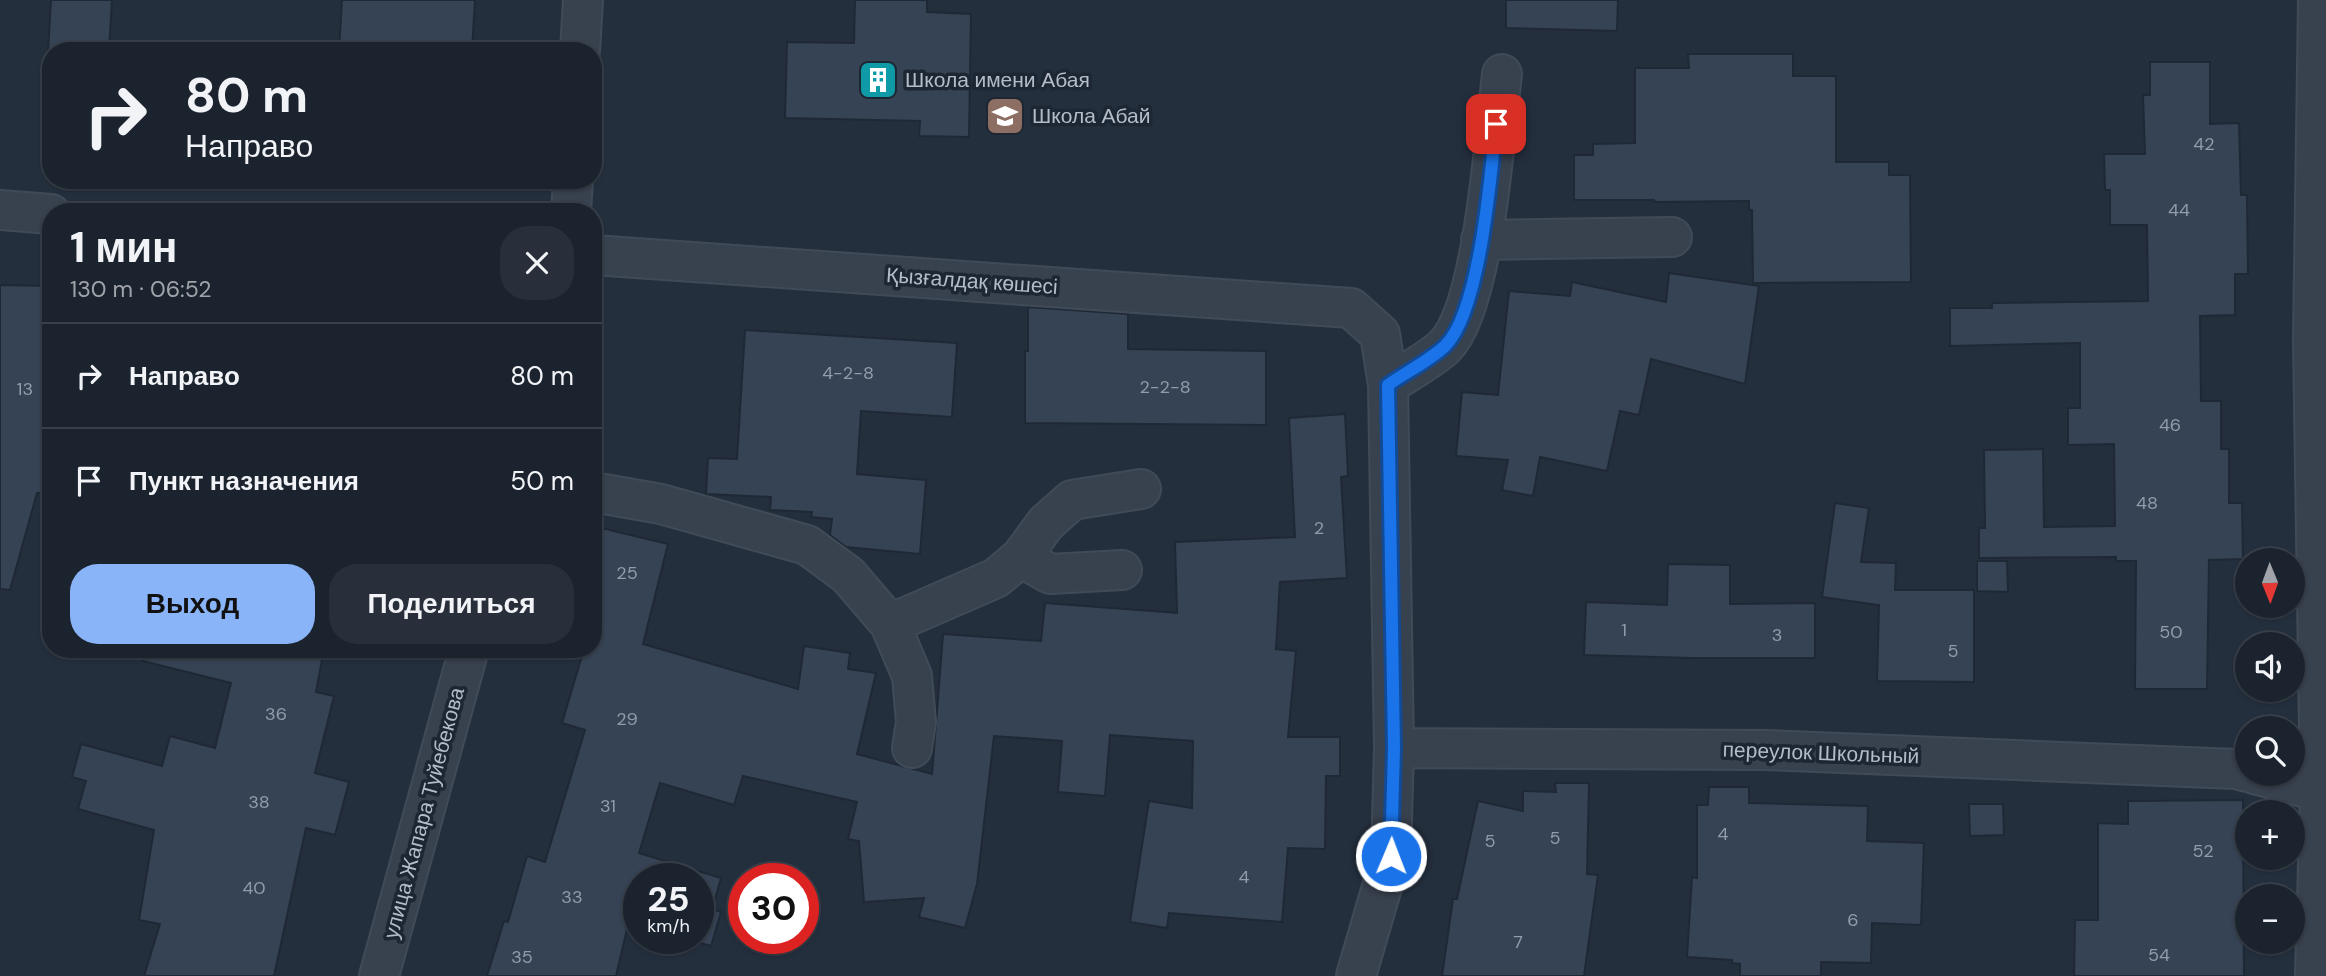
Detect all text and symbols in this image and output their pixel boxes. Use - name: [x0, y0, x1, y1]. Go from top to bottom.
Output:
- building icon: Школа имени Абая: [857, 59, 899, 101]
- text: 80 m: [185, 63, 308, 127]
- place label: Школа имени Абая: [905, 66, 1090, 94]
- icon: right: [70, 70, 161, 161]
- pin: [1466, 94, 1526, 154]
- school or university icon: Школа Абай: [984, 95, 1026, 137]
- place label: Школа Абай: [1032, 102, 1150, 130]
- icon: arrive: [1477, 105, 1515, 143]
- text: Направо: [185, 125, 313, 167]
- house number: 42: [2193, 132, 2215, 156]
- house number: 44: [2168, 198, 2190, 222]
- text: 1 мин: [70, 220, 177, 275]
- button: close: [500, 226, 574, 300]
- street label: Қызғалдақ көшесі: [885, 261, 1059, 301]
- text: 130 m · 06:52: [70, 274, 212, 304]
- icon: right: [70, 357, 108, 395]
- text: Направо: [129, 359, 240, 393]
- text: 80 m: [510, 359, 574, 393]
- house number: 4-2-8: [822, 361, 874, 385]
- house number: 2-2-8: [1139, 375, 1191, 399]
- house number: 13: [17, 377, 33, 401]
- house number: 46: [2159, 413, 2181, 437]
- icon: arrive: [70, 462, 108, 500]
- text: Пункт назначения: [129, 464, 359, 498]
- text: 50 m: [510, 464, 574, 498]
- house number: 48: [2136, 491, 2158, 515]
- house number: 2: [1314, 516, 1324, 540]
- north arrow: [2235, 548, 2305, 618]
- map controls: [2235, 548, 2305, 954]
- house number: 25: [616, 561, 638, 585]
- button: Выход: [70, 564, 315, 644]
- button: Поделиться: [329, 564, 574, 644]
- house number: 1: [1621, 618, 1627, 642]
- house number: 50: [2159, 620, 2183, 644]
- house number: 3: [1772, 623, 1782, 647]
- button: sound: [2235, 632, 2305, 702]
- house number: 5: [1948, 639, 1958, 663]
- street label: улица Жапара Туйебекова: [377, 684, 471, 942]
- house number: 36: [265, 702, 287, 726]
- house number: 29: [616, 707, 638, 731]
- button: search: [2235, 716, 2305, 786]
- street label: переулок Школьный: [1722, 736, 1920, 770]
- house number: 38: [248, 790, 270, 814]
- house number: 31: [600, 794, 616, 818]
- button: +: [2235, 800, 2305, 870]
- position arrow: [1354, 819, 1428, 893]
- house number: 4: [1718, 822, 1729, 846]
- house number: 5: [1550, 826, 1560, 850]
- house number: 5: [1485, 829, 1495, 853]
- house number: 52: [2192, 839, 2214, 863]
- speed limit sign: 30: [728, 863, 819, 954]
- house number: 4: [1239, 865, 1250, 889]
- house number: 40: [242, 876, 266, 900]
- text: 25: [648, 876, 689, 922]
- button: −: [2235, 884, 2305, 954]
- house number: 33: [561, 885, 583, 909]
- house number: 6: [1847, 908, 1859, 932]
- text: km/h: [647, 914, 690, 938]
- house number: 7: [1513, 930, 1523, 954]
- house number: 54: [2148, 943, 2170, 967]
- house number: 35: [511, 945, 533, 969]

